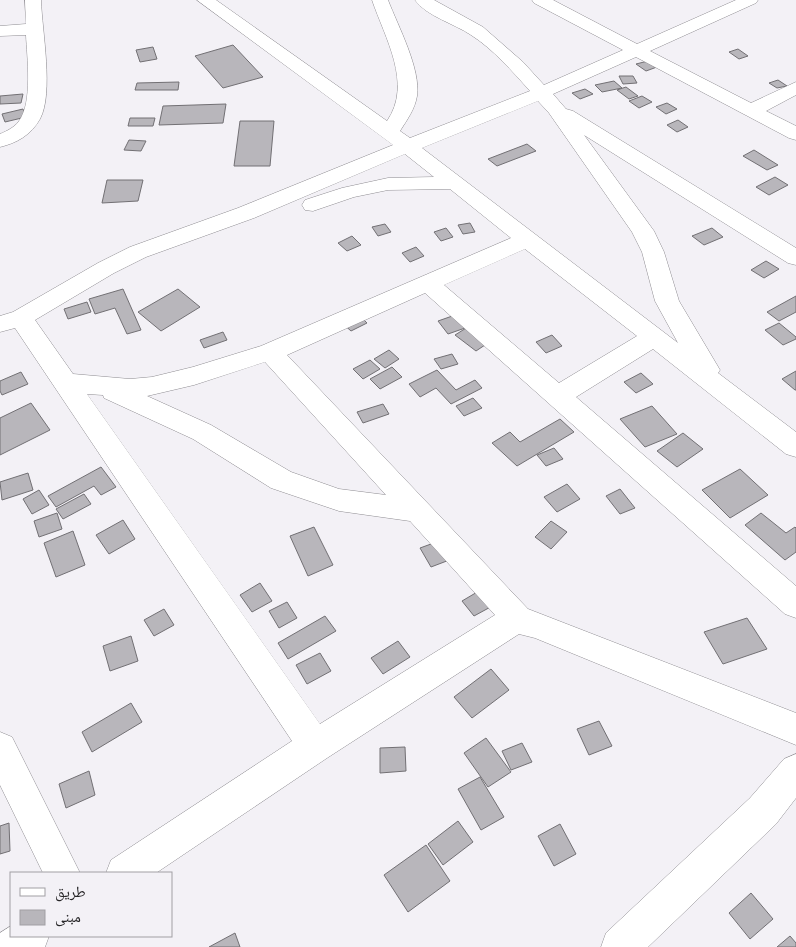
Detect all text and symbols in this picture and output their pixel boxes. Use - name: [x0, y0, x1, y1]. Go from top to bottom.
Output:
- legend: [10, 872, 172, 937]
- text: طريق: [55, 883, 86, 902]
- text: مبنى: [55, 908, 81, 927]

